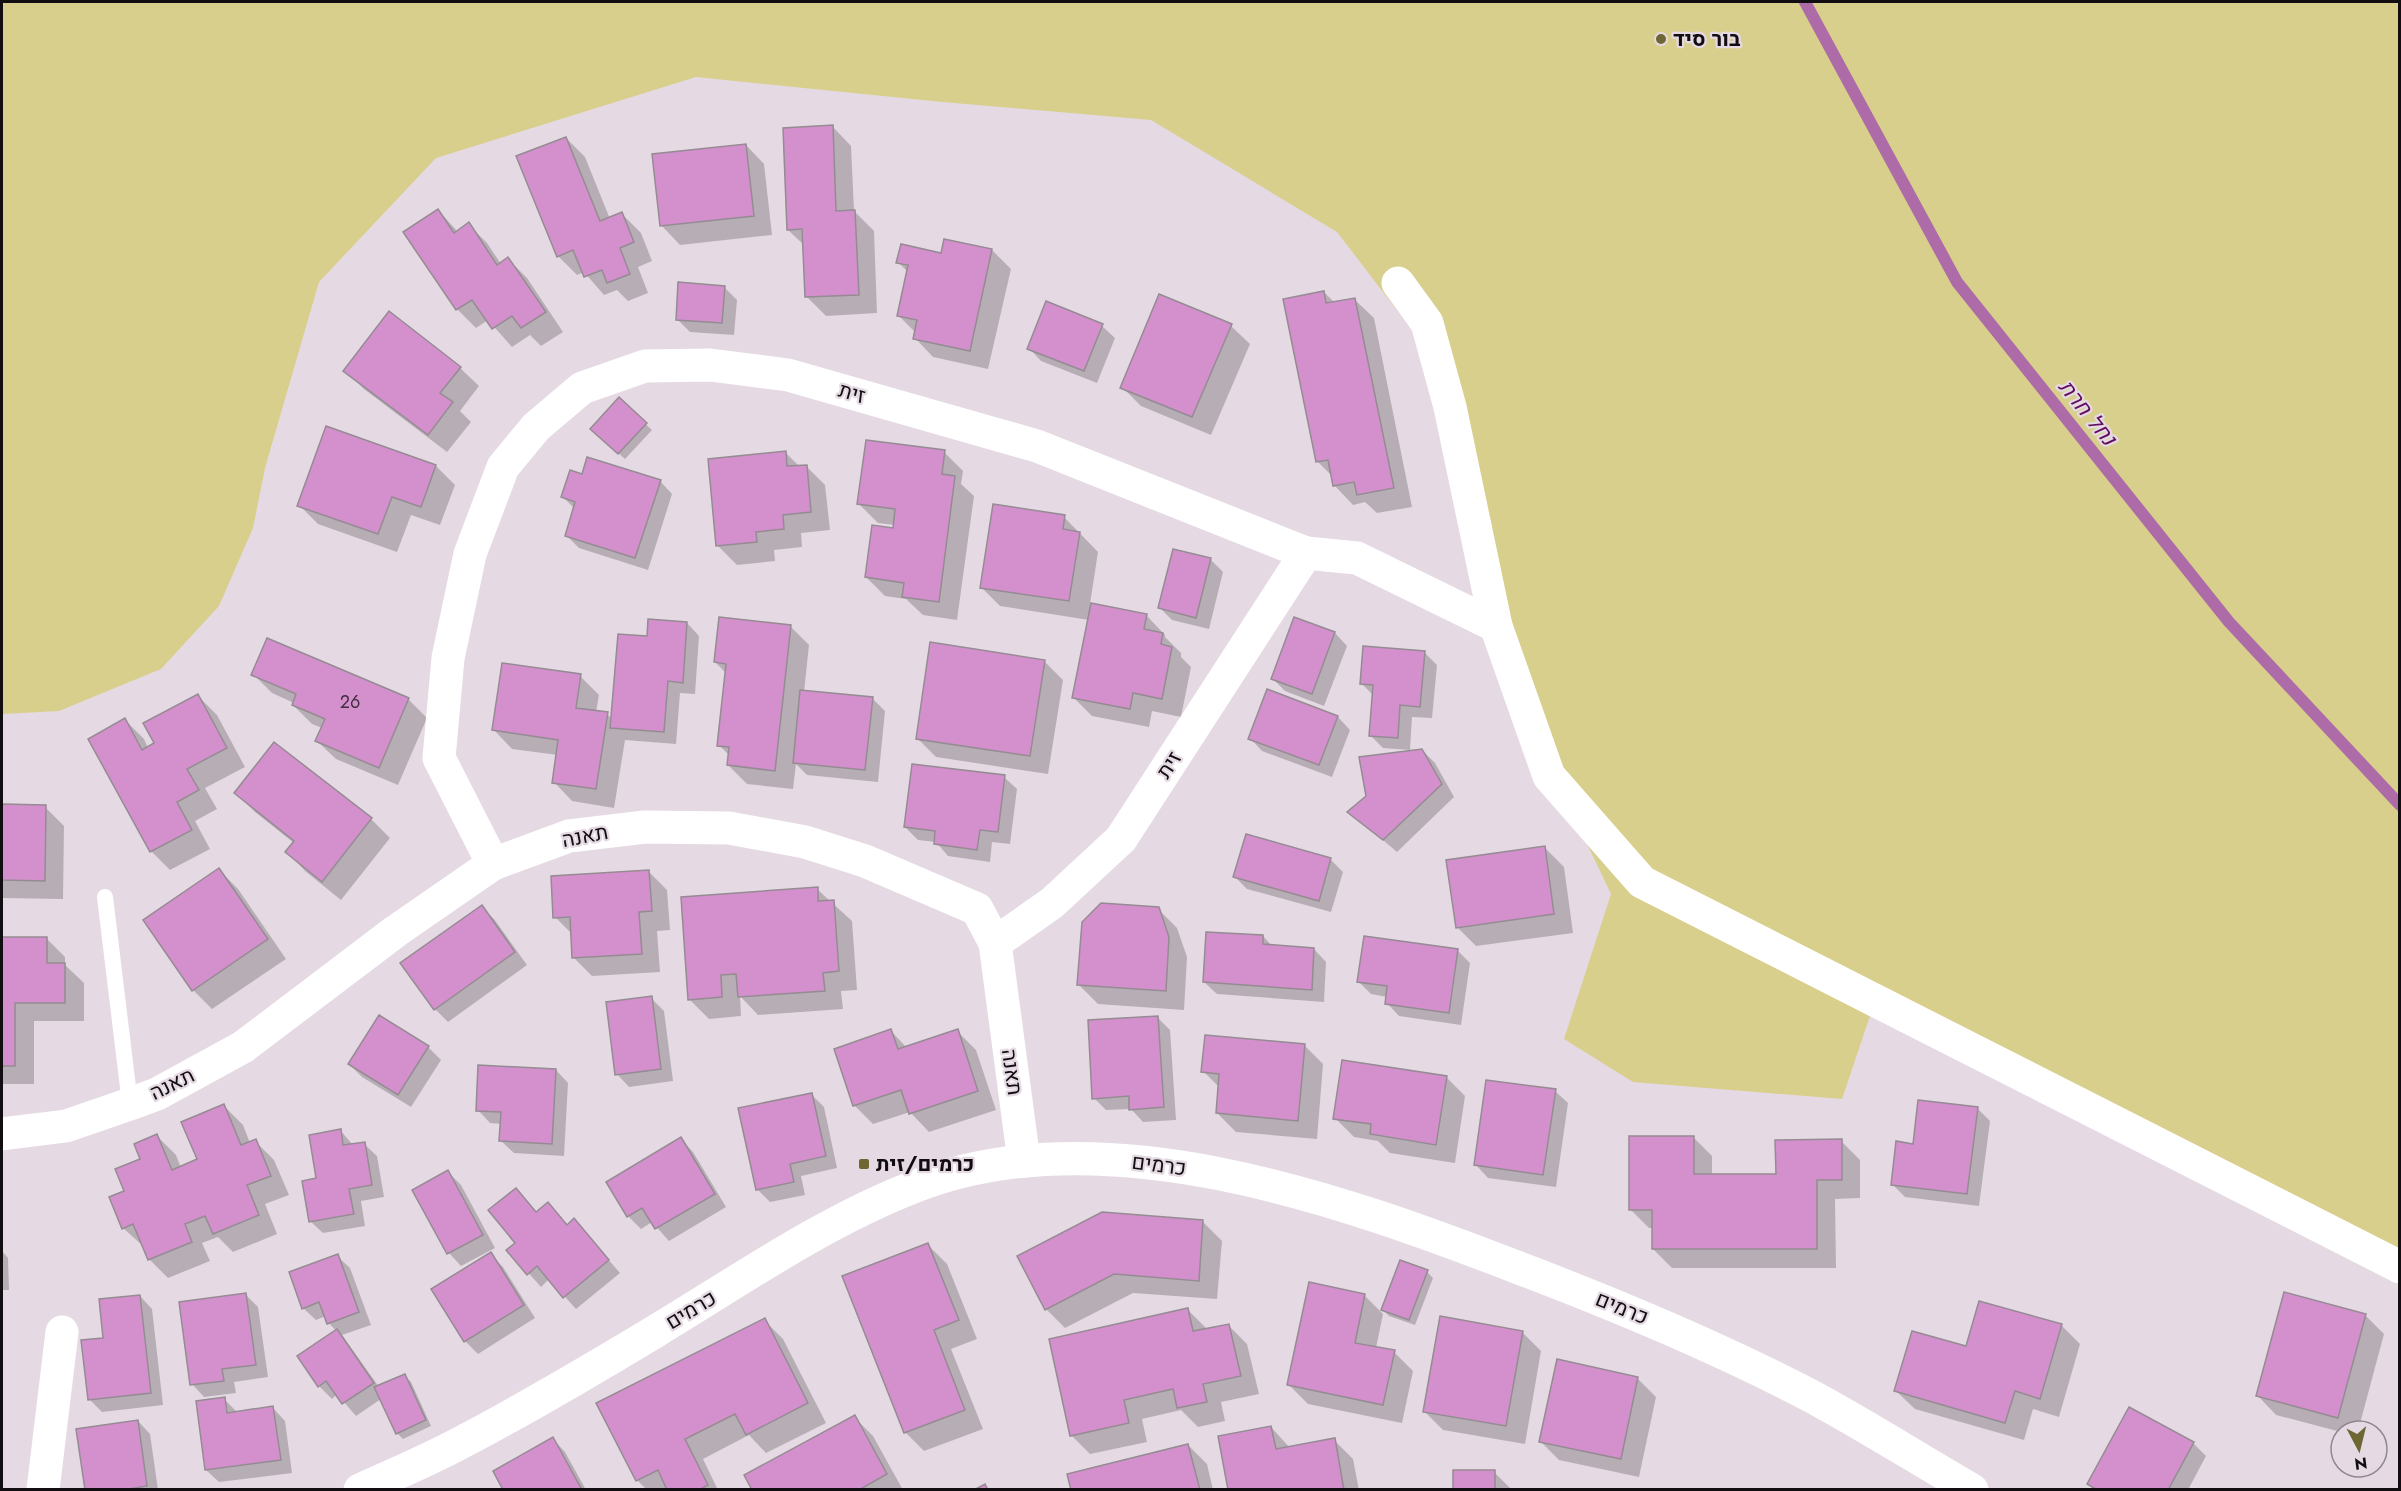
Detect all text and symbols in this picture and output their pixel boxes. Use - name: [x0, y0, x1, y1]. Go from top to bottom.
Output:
- place label: בור סיד: [1673, 24, 1741, 54]
- marker: בור סיד: [1654, 32, 1668, 46]
- water label: נחל חרת: [2051, 372, 2126, 454]
- street label: זית: [835, 375, 869, 411]
- house number: 26: [340, 689, 360, 715]
- street label: זית: [1149, 746, 1189, 784]
- street label: תאנה: [559, 817, 611, 855]
- street label: תאנה: [994, 1047, 1030, 1097]
- street label: תאנה: [145, 1060, 199, 1108]
- street label: כרמים: [1130, 1147, 1188, 1183]
- place label: כרמים/זית: [876, 1149, 974, 1179]
- marker: כרמים/זית: [857, 1157, 871, 1171]
- street label: כרמים: [660, 1283, 722, 1337]
- street label: כרמים: [1591, 1284, 1653, 1332]
- north arrow: [2329, 1419, 2389, 1479]
- text: N: [2353, 1451, 2368, 1476]

